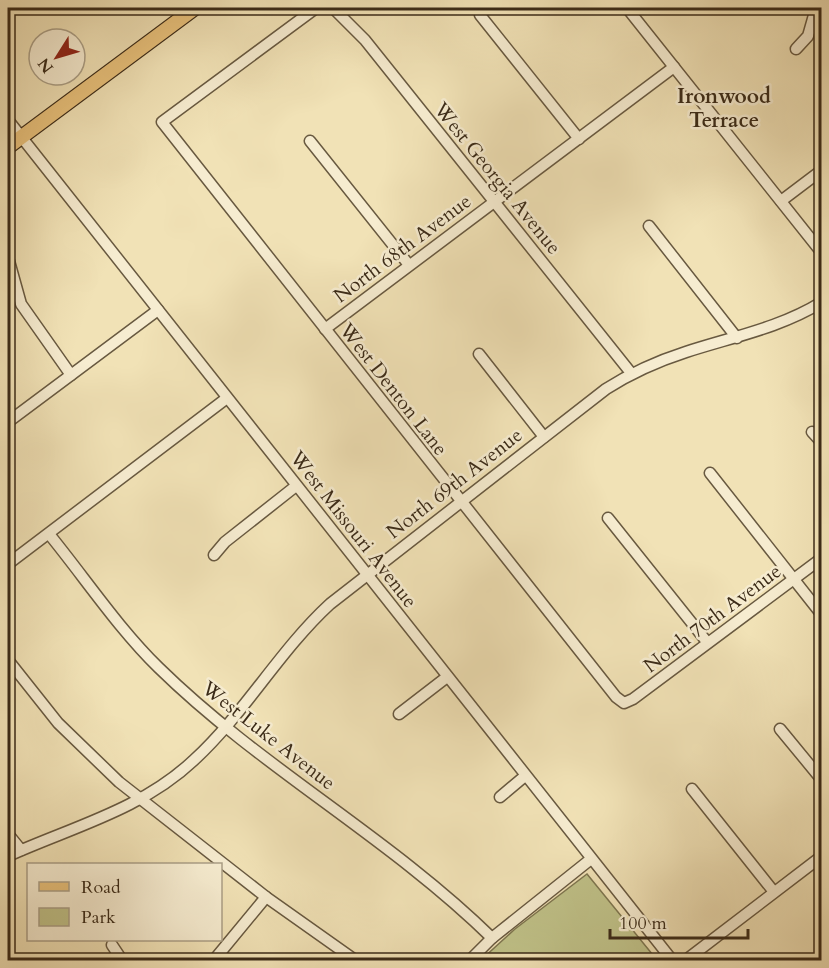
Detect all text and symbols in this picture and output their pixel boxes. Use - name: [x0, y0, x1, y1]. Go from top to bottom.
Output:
- north arrow: [27, 27, 87, 87]
- text: N: [33, 53, 59, 78]
- district label: Ironwood Terrace: [677, 82, 771, 135]
- street label: West Georgia Avenue: [427, 96, 567, 260]
- street label: North 68th Avenue: [328, 188, 477, 309]
- street label: West Denton Lane: [333, 317, 454, 461]
- street label: North 69th Avenue: [381, 422, 528, 545]
- street label: West Missouri Avenue: [283, 444, 423, 613]
- street label: North 70th Avenue: [638, 558, 787, 679]
- street label: West Luke Avenue: [196, 674, 341, 796]
- legend: [27, 863, 222, 941]
- text: Road: [81, 875, 121, 900]
- scale bar: [610, 902, 748, 940]
- text: Park: [81, 905, 116, 930]
- text: 100 m: [619, 911, 667, 936]

